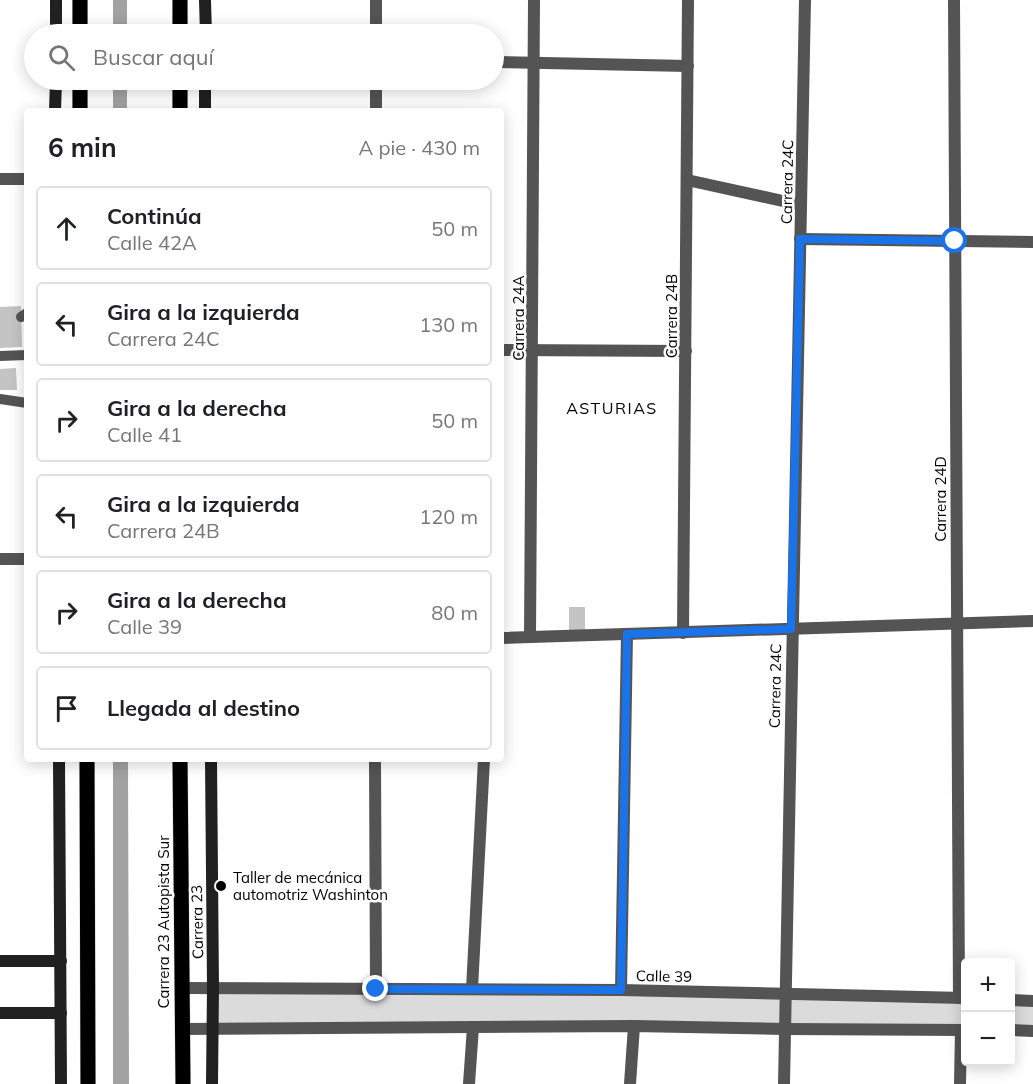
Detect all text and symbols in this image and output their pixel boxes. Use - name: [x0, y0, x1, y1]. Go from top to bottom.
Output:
- search box: [24, 24, 504, 90]
- icon: search: [45, 41, 78, 74]
- text: Buscar aquí: [93, 43, 214, 71]
- text: 6 min: [48, 131, 117, 164]
- text: A pie · 430 m: [359, 135, 480, 160]
- street label: Carrera 24C: [777, 140, 797, 224]
- text: Continúa: [107, 202, 202, 230]
- icon: ahead: [50, 212, 83, 245]
- text: 50 m: [431, 216, 478, 241]
- route start: [941, 227, 967, 253]
- text: Calle 42A: [107, 230, 197, 255]
- street label: Carrera 24B: [662, 274, 681, 358]
- street label: Carrera 24A: [509, 275, 528, 361]
- text: Gira a la izquierda: [107, 298, 300, 326]
- icon: left: [50, 308, 83, 341]
- text: 130 m: [419, 312, 478, 337]
- text: Carrera 24C: [107, 326, 220, 351]
- text: Gira a la derecha: [107, 394, 287, 422]
- district label: ASTURIAS: [566, 398, 658, 418]
- icon: right: [50, 404, 83, 437]
- text: 50 m: [431, 408, 478, 433]
- text: Calle 41: [107, 422, 182, 447]
- street label: Carrera 24D: [931, 456, 950, 542]
- text: Gira a la izquierda: [107, 490, 300, 518]
- icon: left: [50, 500, 83, 533]
- text: 120 m: [419, 504, 478, 529]
- text: Carrera 24B: [107, 518, 220, 543]
- text: Gira a la derecha: [107, 586, 287, 614]
- icon: right: [50, 596, 83, 629]
- text: 80 m: [431, 600, 478, 625]
- text: Calle 39: [107, 614, 182, 639]
- street label: Carrera 24C: [765, 644, 785, 728]
- icon: arrive: [50, 692, 83, 725]
- text: Llegada al destino: [107, 694, 300, 722]
- street label: Carrera 23 Autopista Sur: [154, 835, 173, 1009]
- place label: Taller de mecánica automotriz Washinton: [233, 868, 388, 904]
- marker: Taller de mecánica automotriz Washinton: [214, 879, 228, 893]
- street label: Carrera 23: [187, 885, 207, 959]
- map controls: [961, 958, 1015, 1066]
- button: +: [961, 958, 1015, 1012]
- street label: Calle 39: [636, 966, 692, 986]
- route end: [362, 975, 388, 1001]
- button: −: [961, 1012, 1015, 1066]

